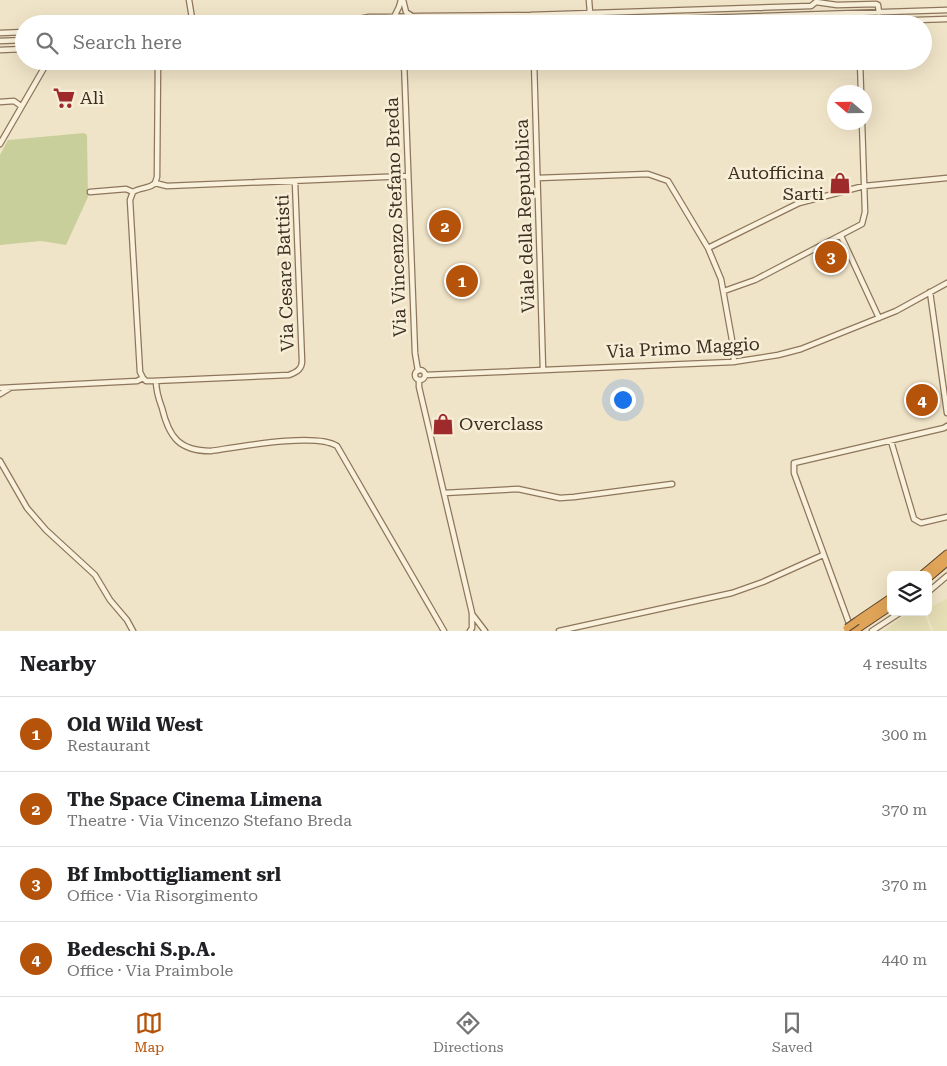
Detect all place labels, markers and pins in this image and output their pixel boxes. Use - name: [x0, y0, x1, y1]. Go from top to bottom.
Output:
- supermarket icon: Alì: [51, 85, 77, 111]
- place label: Alì: [80, 87, 104, 108]
- place label: Autofficina Sarti: [728, 162, 824, 204]
- shop icon: Autofficina Sarti: [827, 170, 853, 196]
- pin: 2: [429, 207, 461, 245]
- pin: 3: [815, 238, 847, 276]
- pin: 1: [446, 262, 478, 300]
- pin: 4: [906, 381, 938, 419]
- shop icon: Overclass: [430, 411, 456, 437]
- place label: Overclass: [459, 413, 543, 434]

